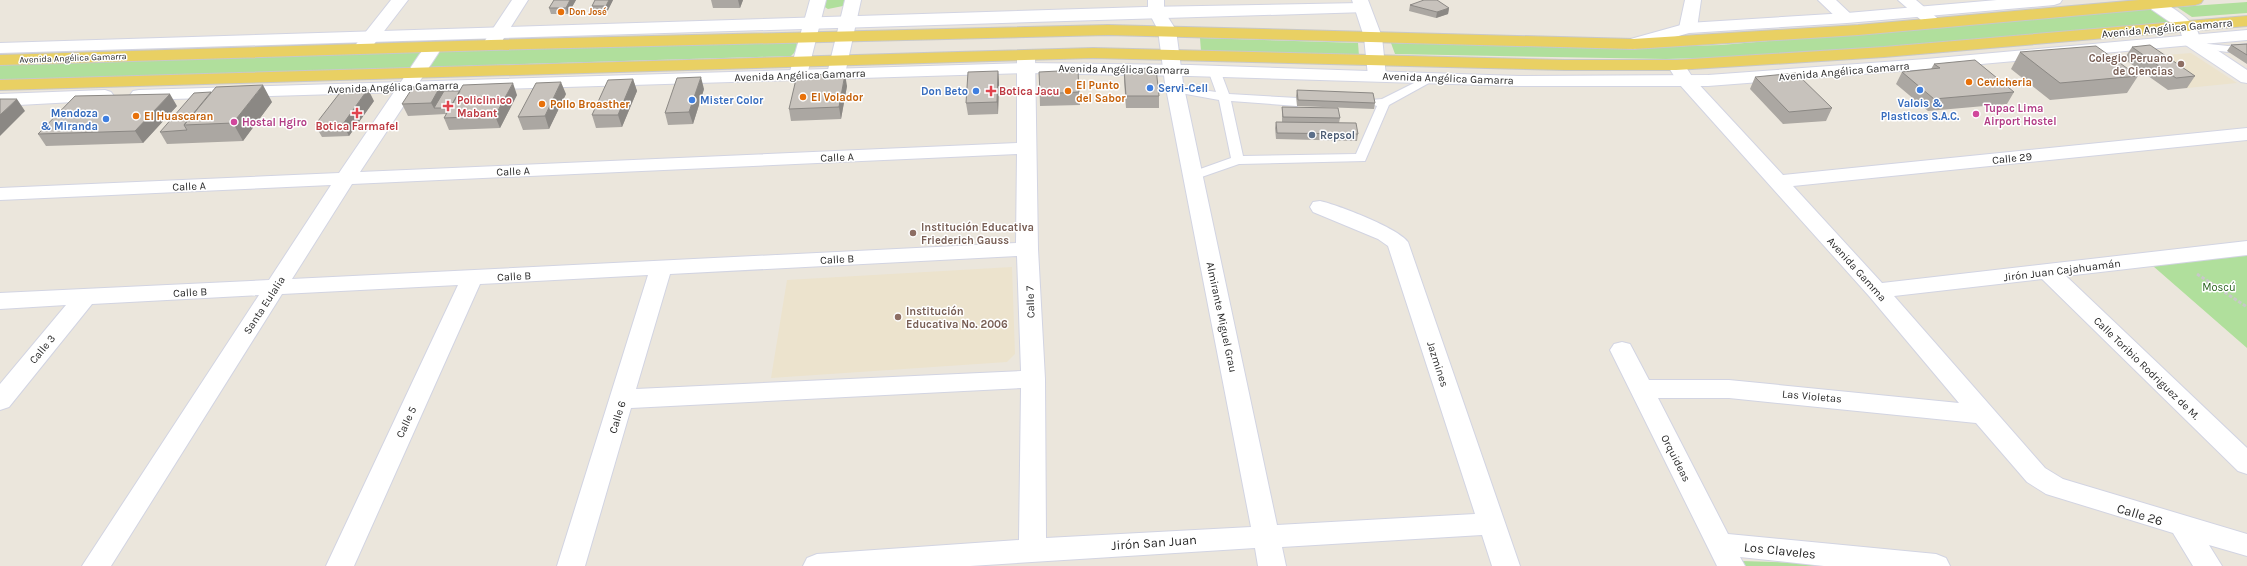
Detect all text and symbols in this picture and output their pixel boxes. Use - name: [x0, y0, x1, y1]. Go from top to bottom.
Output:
- marker: Don José: [556, 7, 566, 17]
- place label: Don José: [569, 7, 607, 17]
- street label: Avenida Angélica Gamarra: [2101, 16, 2233, 41]
- street label: Avenida Angélica Gamarra: [19, 51, 127, 65]
- place label: Colegio Peruano de Ciencias: [2089, 52, 2173, 78]
- street label: Avenida Angélica Gamarra: [1778, 59, 1910, 84]
- marker: Colegio Peruano de Ciencias: [2176, 59, 2186, 69]
- street label: Avenida Angélica Gamarra: [1058, 62, 1190, 77]
- street label: Avenida Angélica Gamarra: [734, 67, 866, 84]
- street label: Avenida Angélica Gamarra: [1382, 70, 1514, 87]
- place label: Cevicheria: [1977, 76, 2032, 89]
- marker: Cevicheria: [1964, 77, 1974, 87]
- street label: Avenida Angélica Gamarra: [327, 79, 459, 96]
- place label: El Punto del Sabor: [1076, 79, 1126, 105]
- place label: Servi-Cell: [1158, 82, 1208, 95]
- marker: Servi-Cell: [1145, 83, 1155, 93]
- place label: Don Beto: [921, 85, 968, 98]
- place label: Botica Jacu: [999, 85, 1059, 98]
- marker: Valois & Plasticos S.A.C.: [1915, 85, 1925, 95]
- marker: Don Beto: [971, 86, 981, 96]
- marker: Botica Jacu: [986, 86, 996, 96]
- marker: El Punto del Sabor: [1063, 86, 1073, 96]
- place label: El Volador: [811, 91, 864, 104]
- marker: El Volador: [798, 92, 808, 102]
- place label: Policlinico Mabant: [457, 94, 512, 120]
- place label: Mister Color: [700, 94, 764, 107]
- marker: Mister Color: [687, 95, 697, 105]
- place label: Valois & Plasticos S.A.C.: [1881, 97, 1960, 123]
- place label: Pollo Broasther: [550, 98, 630, 111]
- marker: Pollo Broasther: [537, 99, 547, 109]
- marker: Policlinico Mabant: [442, 100, 454, 112]
- place label: Tupac Lima Airport Hostel: [1984, 102, 2057, 128]
- place label: Mendoza & Miranda: [41, 107, 98, 133]
- marker: Botica Farmafel: [352, 108, 362, 118]
- marker: Tupac Lima Airport Hostel: [1971, 109, 1981, 119]
- place label: El Huascaran: [144, 110, 213, 123]
- marker: El Huascaran: [131, 111, 141, 121]
- marker: Mendoza & Miranda: [101, 114, 111, 124]
- place label: Hostal Hgiro: [242, 116, 307, 129]
- marker: Hostal Hgiro: [229, 117, 239, 127]
- place label: Botica Farmafel: [316, 120, 398, 133]
- place label: Repsol: [1320, 129, 1355, 142]
- marker: Repsol: [1307, 130, 1317, 140]
- street label: Calle A: [820, 150, 855, 165]
- street label: Calle 29: [1991, 150, 2033, 167]
- street label: Calle A: [496, 164, 531, 179]
- street label: Calle A: [172, 179, 207, 194]
- place label: Institución Educativa Friederich Gauss: [921, 221, 1034, 247]
- marker: Institución Educativa Friederich Gauss: [908, 228, 918, 238]
- street label: Avenida Gamma: [1824, 234, 1889, 304]
- street label: Calle B: [820, 252, 855, 267]
- street label: Jirón Juan Cajahuamán: [2003, 257, 2121, 284]
- street label: Almirante Miguel Grau: [1203, 261, 1240, 374]
- street label: Calle B: [497, 269, 532, 284]
- street label: Santa Eulalia: [241, 274, 288, 337]
- park label: Moscú: [2202, 281, 2236, 294]
- street label: Calle B: [173, 285, 208, 300]
- street label: Calle 7: [1023, 286, 1038, 318]
- place label: Institución Educativa No. 2006: [906, 305, 1008, 331]
- marker: Institución Educativa No. 2006: [893, 312, 903, 322]
- street label: Calle Toribio Rodriguez de M.: [2091, 314, 2202, 423]
- street label: Calle 3: [27, 332, 58, 367]
- street label: Jazmines: [1424, 340, 1451, 389]
- street label: Las Violetas: [1782, 387, 1843, 406]
- street label: Calle 6: [606, 399, 629, 435]
- street label: Calle 5: [393, 404, 419, 440]
- street label: Orquideas: [1658, 432, 1693, 484]
- street label: Calle 26: [2115, 500, 2165, 529]
- street label: Jirón San Juan: [1111, 532, 1197, 553]
- street label: Los Claveles: [1743, 539, 1817, 562]

